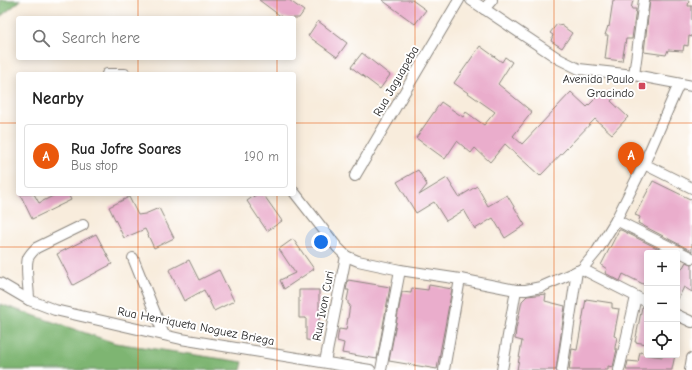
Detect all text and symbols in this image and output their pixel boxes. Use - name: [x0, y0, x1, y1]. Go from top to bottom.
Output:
- search box: [16, 16, 296, 60]
- icon: search: [30, 27, 52, 49]
- text: Search here: [62, 29, 140, 47]
- street label: Rua Jaguapeba: [370, 43, 422, 119]
- place label: Avenida Paulo Gracindo: [563, 72, 634, 100]
- marker: Avenida Paulo Gracindo: [637, 81, 647, 91]
- text: Nearby: [32, 89, 83, 108]
- text: Rua Jofre Soares: [71, 140, 181, 158]
- pin: A: [618, 142, 644, 175]
- text: A: [42, 149, 50, 164]
- text: 190 m: [244, 149, 279, 164]
- text: Bus stop: [71, 158, 118, 173]
- your location: [311, 232, 331, 252]
- map controls: [644, 250, 680, 358]
- button: +: [644, 250, 680, 286]
- street label: Rua Ivon Curi: [309, 270, 337, 342]
- button: −: [644, 286, 680, 322]
- street label: Rua Henriqueta Noguez Briega: [116, 304, 276, 348]
- button: locate: [644, 322, 680, 358]

